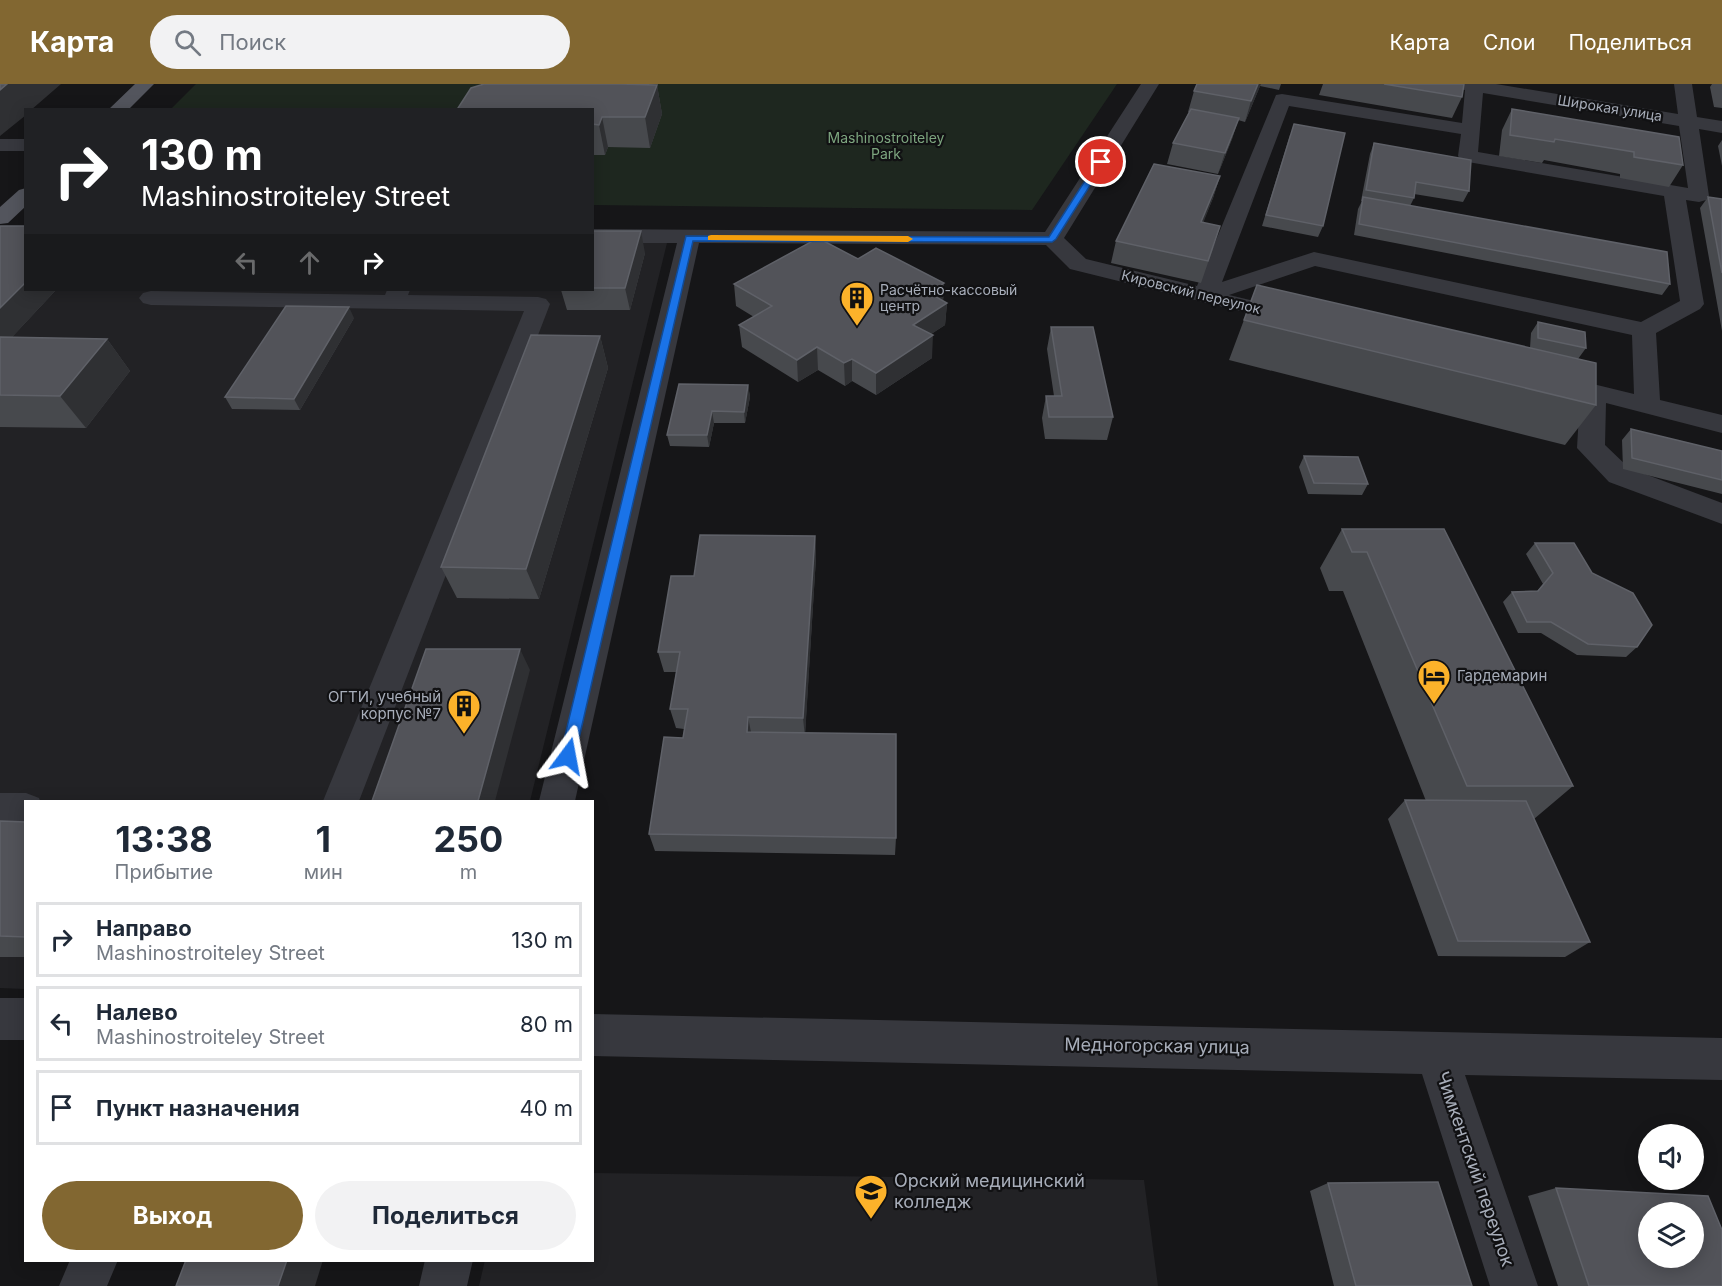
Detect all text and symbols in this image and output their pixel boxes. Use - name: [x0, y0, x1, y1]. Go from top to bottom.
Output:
- search box: [150, 15, 570, 69]
- text: Карта: [30, 25, 114, 59]
- icon: search: [171, 26, 204, 59]
- text: Поиск: [219, 29, 286, 55]
- text: Карта: [1390, 30, 1450, 55]
- text: Слои: [1483, 30, 1535, 55]
- text: Поделиться: [1568, 30, 1692, 55]
- street label: Широкая улица: [1557, 91, 1664, 124]
- text: 130 m: [141, 129, 263, 180]
- park label: Mashinostroiteley Park: [828, 129, 945, 162]
- icon: right: [42, 132, 120, 210]
- pin: [1075, 136, 1126, 187]
- icon: arrive: [1084, 145, 1117, 178]
- text: Mashinostroiteley Street: [141, 180, 450, 213]
- icon: left: [230, 246, 263, 279]
- icon: ahead: [293, 246, 326, 279]
- icon: right: [356, 246, 389, 279]
- street label: Кировский переулок: [1120, 266, 1263, 317]
- building icon: Расчётно-кассовый центр: [839, 280, 875, 327]
- place label: Расчётно-кассовый центр: [880, 281, 1017, 314]
- hotel icon: Гардемарин: [1416, 658, 1452, 705]
- place label: Гардемарин: [1457, 666, 1547, 685]
- place label: ОГТИ, учебный корпус №7: [328, 687, 441, 723]
- building icon: ОГТИ, учебный корпус №7: [446, 688, 482, 735]
- position arrow: [536, 724, 600, 788]
- text: 13:38: [115, 817, 213, 861]
- text: 1: [316, 817, 331, 861]
- text: 250: [433, 817, 503, 861]
- text: Прибытие: [115, 860, 213, 884]
- text: мин: [304, 860, 343, 884]
- text: m: [460, 860, 477, 884]
- text: Направо: [96, 915, 192, 941]
- icon: right: [45, 923, 78, 956]
- text: 130 m: [511, 927, 573, 953]
- text: Mashinostroiteley Street: [96, 941, 325, 965]
- text: Налево: [96, 999, 178, 1025]
- icon: left: [45, 1007, 78, 1040]
- text: 80 m: [520, 1011, 573, 1037]
- text: Mashinostroiteley Street: [96, 1025, 325, 1049]
- street label: Медногорская улица: [1064, 1033, 1250, 1058]
- street label: Чимкентский переулок: [1432, 1069, 1519, 1269]
- icon: arrive: [45, 1091, 78, 1124]
- text: Пункт назначения: [96, 1095, 300, 1121]
- text: 40 m: [519, 1095, 573, 1121]
- map controls: [1638, 1124, 1704, 1268]
- button: sound: [1638, 1124, 1704, 1190]
- place label: Орский медицинский колледж: [894, 1170, 1085, 1212]
- school or university icon: Орский медицинский колледж: [853, 1173, 889, 1220]
- button: Выход: [42, 1181, 303, 1250]
- button: Поделиться: [315, 1181, 576, 1250]
- button: layers: [1638, 1202, 1704, 1268]

